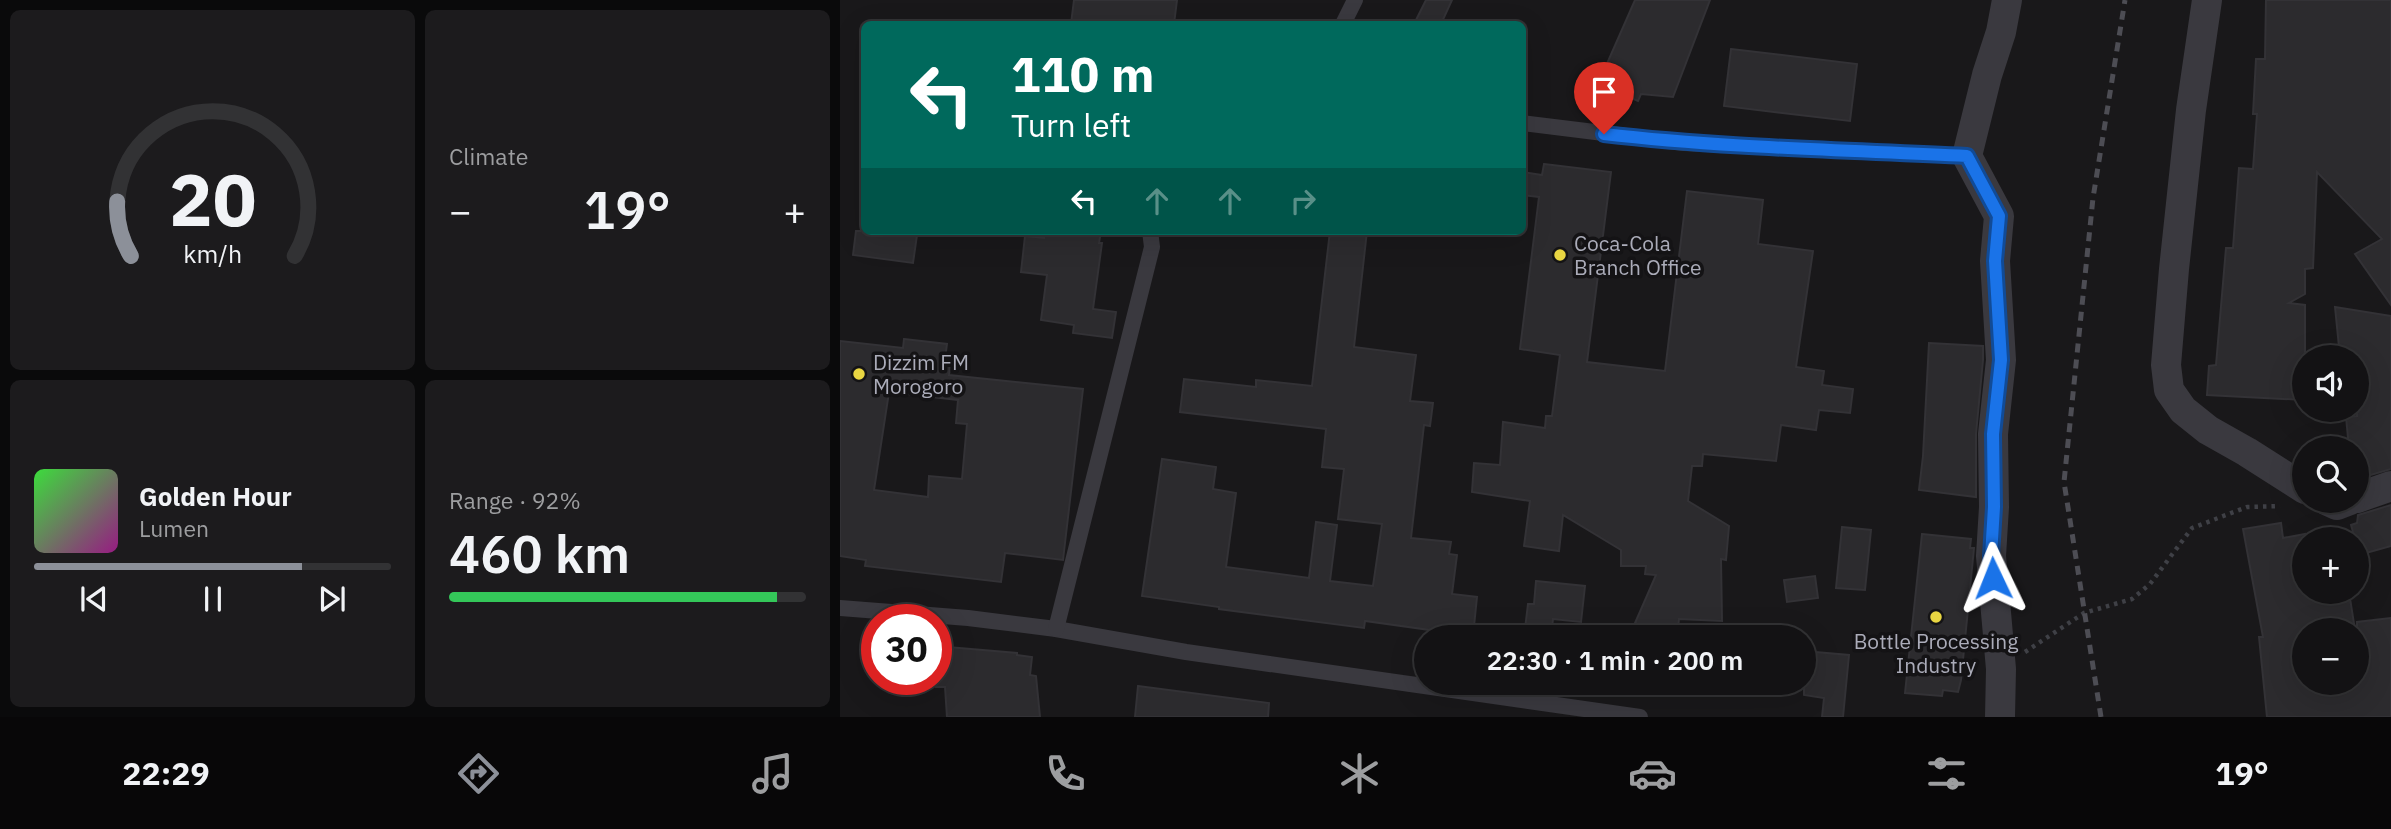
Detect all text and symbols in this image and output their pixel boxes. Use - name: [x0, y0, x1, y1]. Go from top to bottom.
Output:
- text: 110 m: [1011, 42, 1155, 105]
- icon: left: [896, 49, 987, 140]
- pin: [1574, 62, 1634, 134]
- icon: arrive: [1585, 73, 1623, 111]
- text: Turn left: [1011, 104, 1131, 146]
- text: Climate: [449, 141, 528, 171]
- text: 20: [169, 151, 256, 246]
- text: 19°: [584, 176, 671, 243]
- icon: left: [1065, 182, 1103, 220]
- icon: ahead: [1138, 182, 1176, 220]
- icon: ahead: [1211, 182, 1249, 220]
- icon: right: [1284, 182, 1322, 220]
- text: −: [449, 186, 472, 235]
- text: +: [783, 186, 806, 235]
- place label: Coca-Cola Branch Office: [1574, 229, 1701, 281]
- text: km/h: [183, 237, 242, 270]
- marker: Coca-Cola Branch Office: [1552, 247, 1568, 263]
- map controls: [2292, 345, 2369, 695]
- button: sound: [2292, 345, 2369, 422]
- place label: Dizzim FM Morogoro: [873, 348, 969, 400]
- marker: Dizzim FM Morogoro: [851, 366, 867, 382]
- button: search: [2292, 436, 2369, 513]
- text: Golden Hour: [139, 479, 292, 513]
- text: Range · 92%: [449, 485, 581, 515]
- text: Lumen: [139, 513, 209, 543]
- text: 460 km: [449, 520, 630, 587]
- button: +: [2292, 527, 2369, 604]
- position arrow: [1956, 541, 2030, 615]
- icon: previous: [75, 580, 113, 618]
- icon: pause: [194, 580, 232, 618]
- icon: next: [313, 580, 351, 618]
- speed limit sign: 30: [861, 604, 952, 695]
- marker: Bottle Processing Industry: [1928, 609, 1944, 625]
- button: −: [2292, 618, 2369, 695]
- place label: Bottle Processing Industry: [1854, 627, 2018, 679]
- text: 22:30 · 1 min · 200 m: [1487, 643, 1743, 677]
- icon: directions: [454, 749, 503, 798]
- icon: music: [748, 749, 797, 798]
- icon: phone: [1041, 749, 1090, 798]
- icon: climate: [1335, 749, 1384, 798]
- icon: car: [1628, 749, 1677, 798]
- icon: filters: [1922, 749, 1971, 798]
- text: 22:29: [122, 752, 210, 794]
- text: 19°: [2215, 752, 2269, 794]

